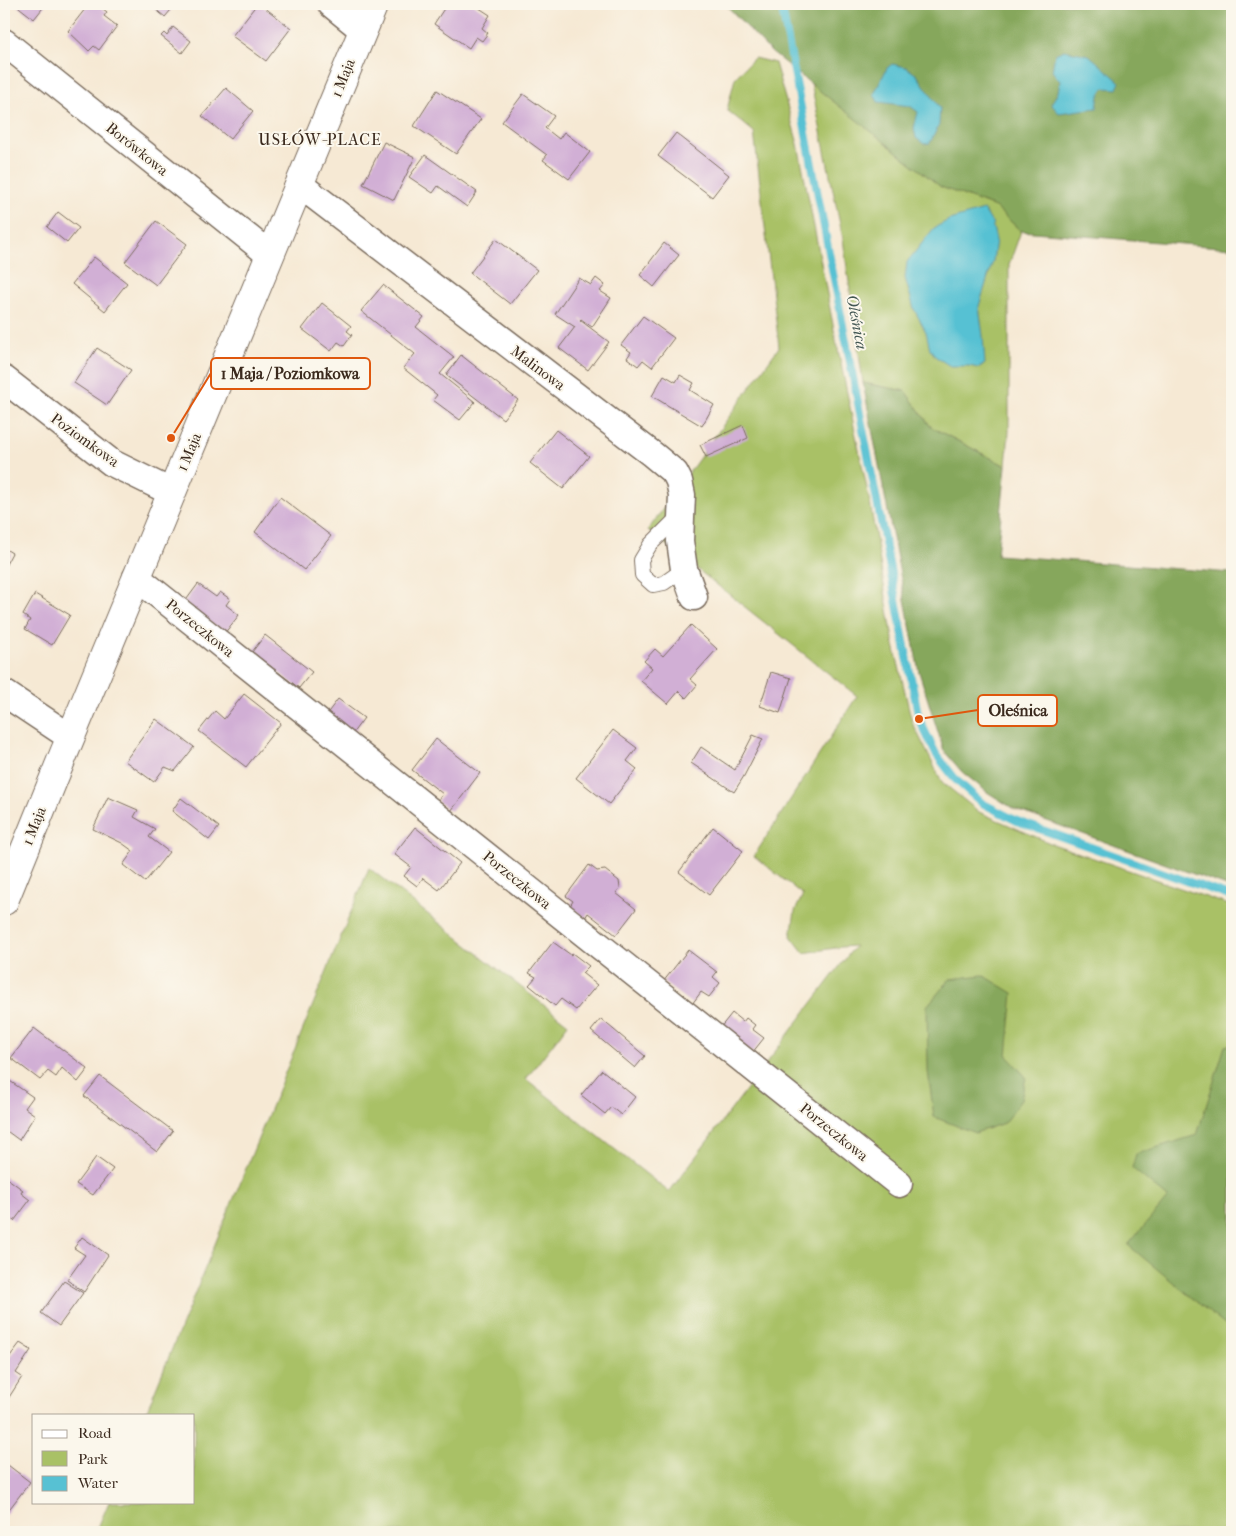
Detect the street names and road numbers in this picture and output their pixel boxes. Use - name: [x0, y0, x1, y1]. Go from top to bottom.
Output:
- street label: 1 Maja: [327, 55, 359, 100]
- street label: Borówkowa: [102, 119, 172, 180]
- street label: Malinowa: [507, 342, 569, 395]
- street label: Poziomkowa: [47, 409, 123, 471]
- street label: 1 Maja: [173, 429, 206, 474]
- street label: Porzeczkowa: [162, 595, 239, 662]
- street label: 1 Maja: [18, 803, 50, 848]
- street label: Porzeczkowa: [479, 847, 556, 914]
- street label: Porzeczkowa: [796, 1099, 873, 1166]

